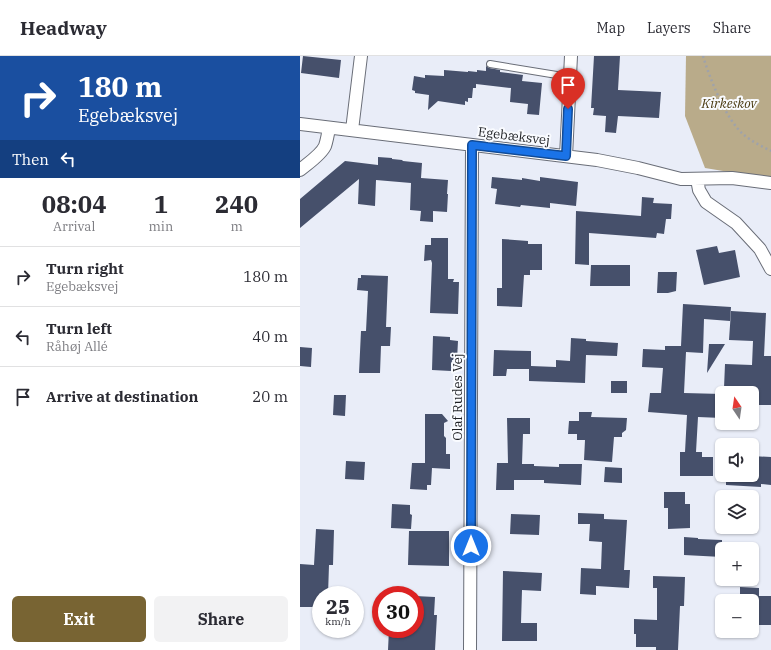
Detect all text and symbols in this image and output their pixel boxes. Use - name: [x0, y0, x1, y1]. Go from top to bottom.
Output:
- text: Headway: [20, 16, 107, 40]
- text: Map: [597, 19, 625, 37]
- text: Layers: [647, 19, 691, 37]
- text: Share: [713, 19, 751, 37]
- text: 180 m: [78, 68, 162, 105]
- pin: [551, 68, 585, 109]
- icon: right: [12, 72, 64, 124]
- icon: arrive: [557, 74, 579, 96]
- park label: Kirkeskov: [701, 95, 758, 112]
- text: Egebæksvej: [78, 104, 178, 127]
- street label: Egebæksvej: [477, 123, 551, 149]
- icon: left: [57, 148, 79, 170]
- text: Then: [12, 150, 49, 169]
- text: 08:04: [42, 188, 107, 220]
- text: 1: [154, 188, 168, 220]
- text: 240: [215, 188, 258, 220]
- text: Arrival: [53, 218, 95, 235]
- text: min: [148, 218, 173, 235]
- text: m: [230, 218, 243, 235]
- text: Turn right: [46, 259, 124, 278]
- icon: right: [12, 266, 34, 288]
- text: 180 m: [243, 267, 288, 286]
- text: Egebæksvej: [46, 278, 118, 295]
- text: Turn left: [46, 319, 112, 338]
- icon: left: [12, 326, 34, 348]
- text: 40 m: [252, 327, 288, 346]
- text: Råhøj Allé: [46, 338, 108, 355]
- street label: Olaf Rudes Vej: [449, 353, 466, 441]
- icon: arrive: [12, 386, 34, 408]
- north arrow: [715, 386, 759, 430]
- map controls: [715, 386, 759, 638]
- text: Arrive at destination: [46, 387, 198, 406]
- text: 20 m: [252, 387, 288, 406]
- button: sound: [715, 438, 759, 482]
- button: layers: [715, 490, 759, 534]
- position arrow: [450, 525, 492, 567]
- button: +: [715, 542, 759, 586]
- speed limit sign: 30: [372, 586, 424, 638]
- text: 25: [326, 593, 350, 620]
- button: −: [715, 594, 759, 638]
- button: Exit: [12, 596, 146, 642]
- button: Share: [154, 596, 288, 642]
- text: km/h: [325, 615, 351, 628]

